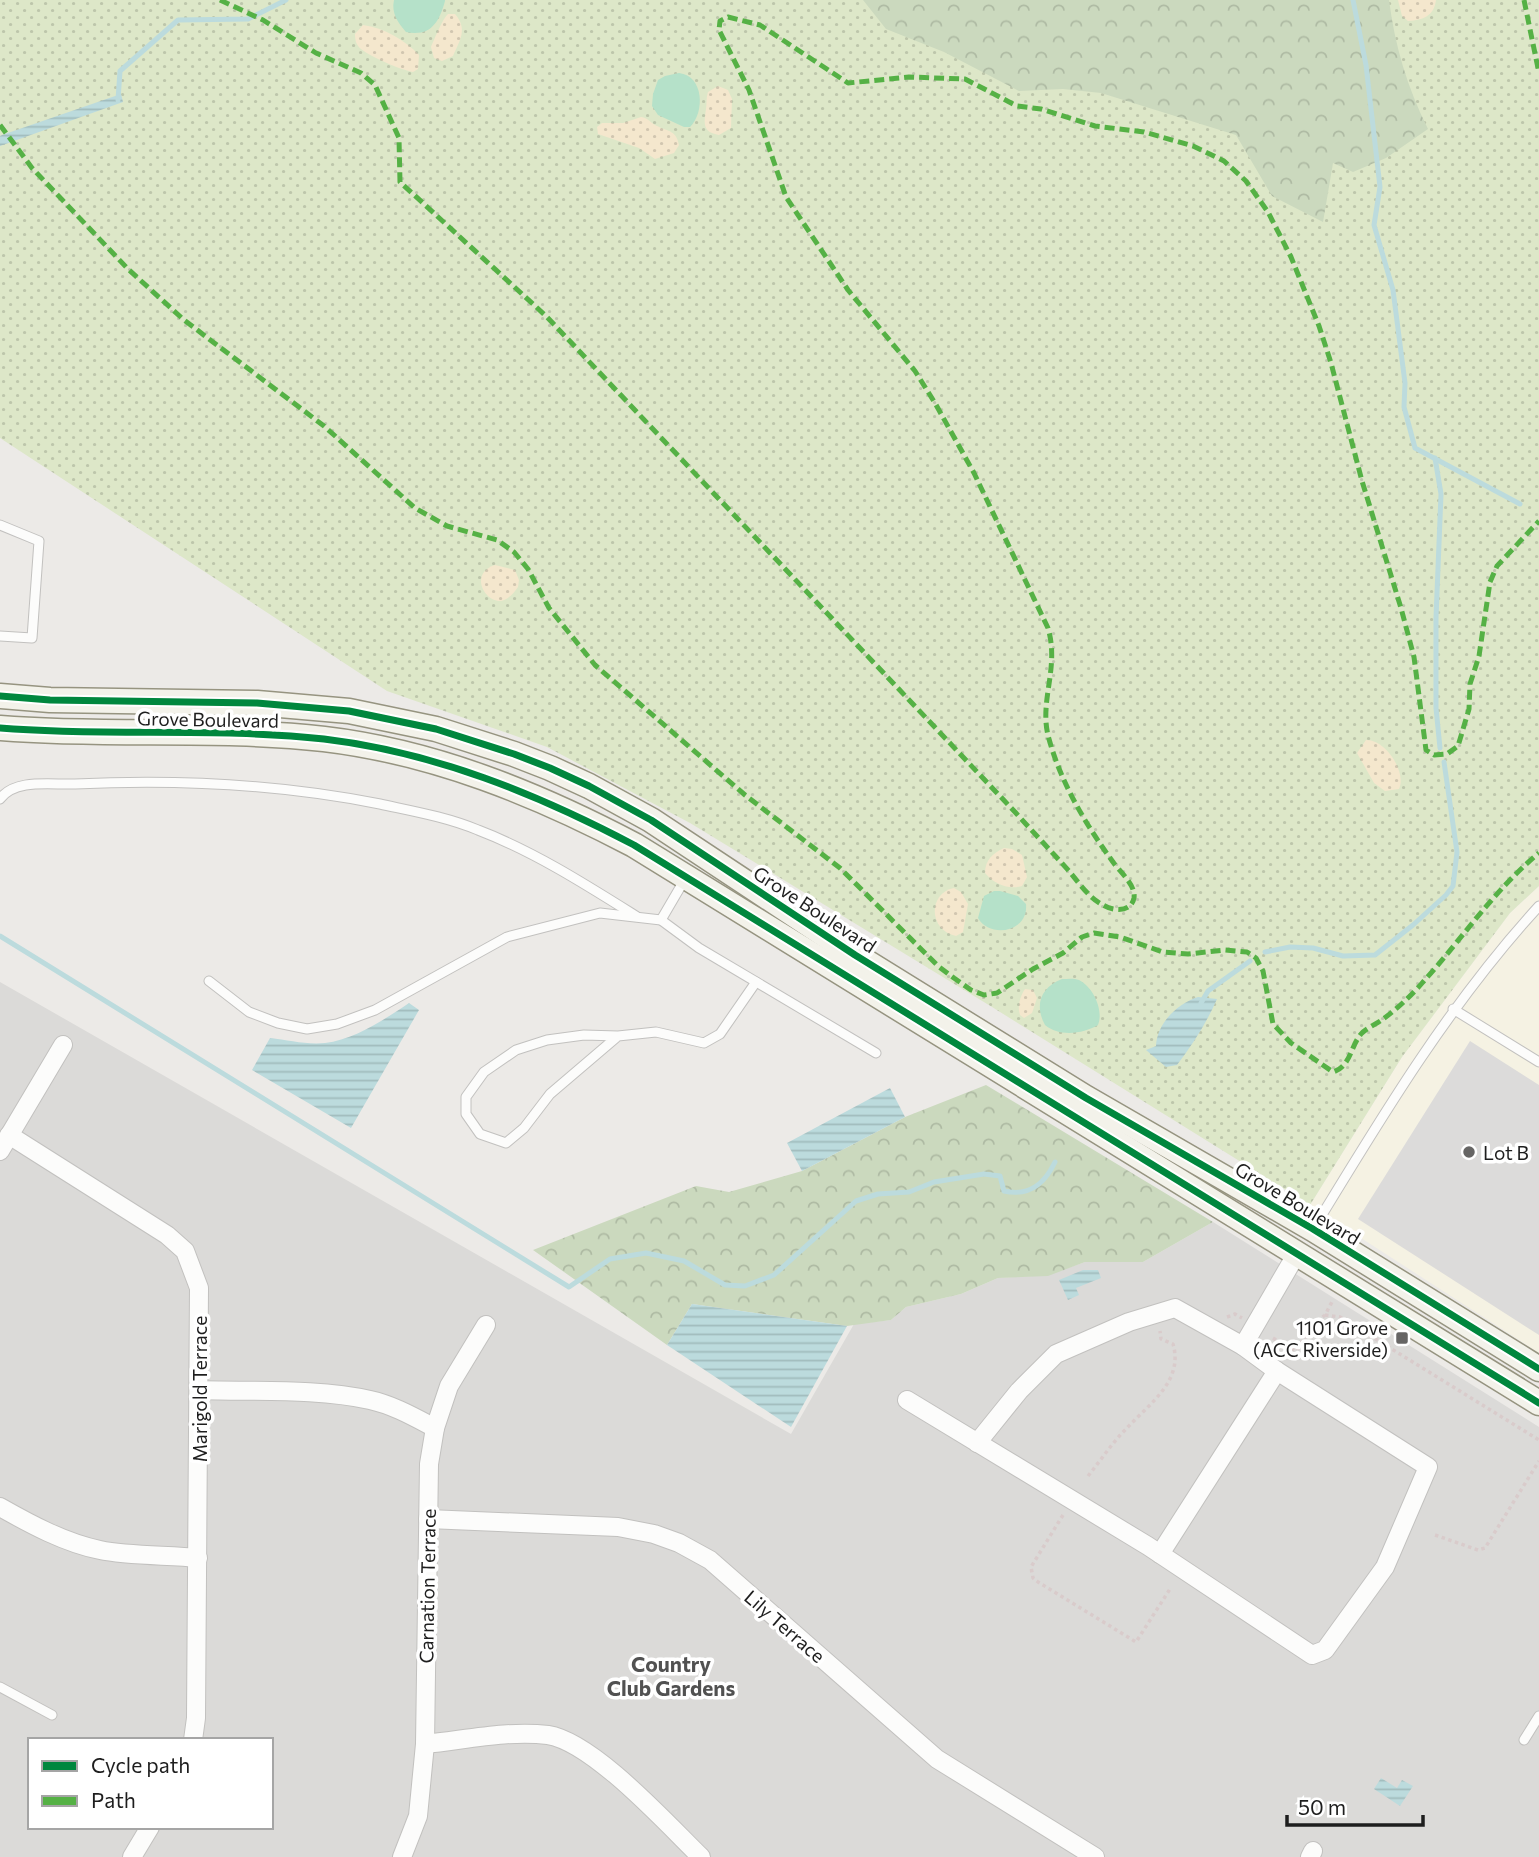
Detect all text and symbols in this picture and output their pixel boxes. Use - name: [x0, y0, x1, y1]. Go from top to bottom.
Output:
- street label: Grove Boulevard: [137, 706, 279, 732]
- street label: Grove Boulevard: [749, 861, 881, 957]
- place label: Lot B: [1483, 1141, 1529, 1164]
- marker: Lot B: [1461, 1144, 1477, 1160]
- street label: Grove Boulevard: [1231, 1157, 1365, 1249]
- street label: Marigold Terrace: [188, 1316, 211, 1462]
- place label: 1101 Grove (ACC Riverside): [1253, 1316, 1388, 1361]
- marker: 1101 Grove (ACC Riverside): [1394, 1330, 1410, 1346]
- street label: Carnation Terrace: [414, 1508, 440, 1664]
- street label: Lily Terrace: [740, 1585, 830, 1667]
- district label: Country Club Gardens: [607, 1651, 735, 1700]
- legend: [28, 1738, 273, 1829]
- text: Cycle path: [91, 1752, 190, 1777]
- scale bar: [1287, 1784, 1424, 1828]
- text: Path: [91, 1787, 136, 1812]
- text: 50 m: [1298, 1794, 1346, 1819]

